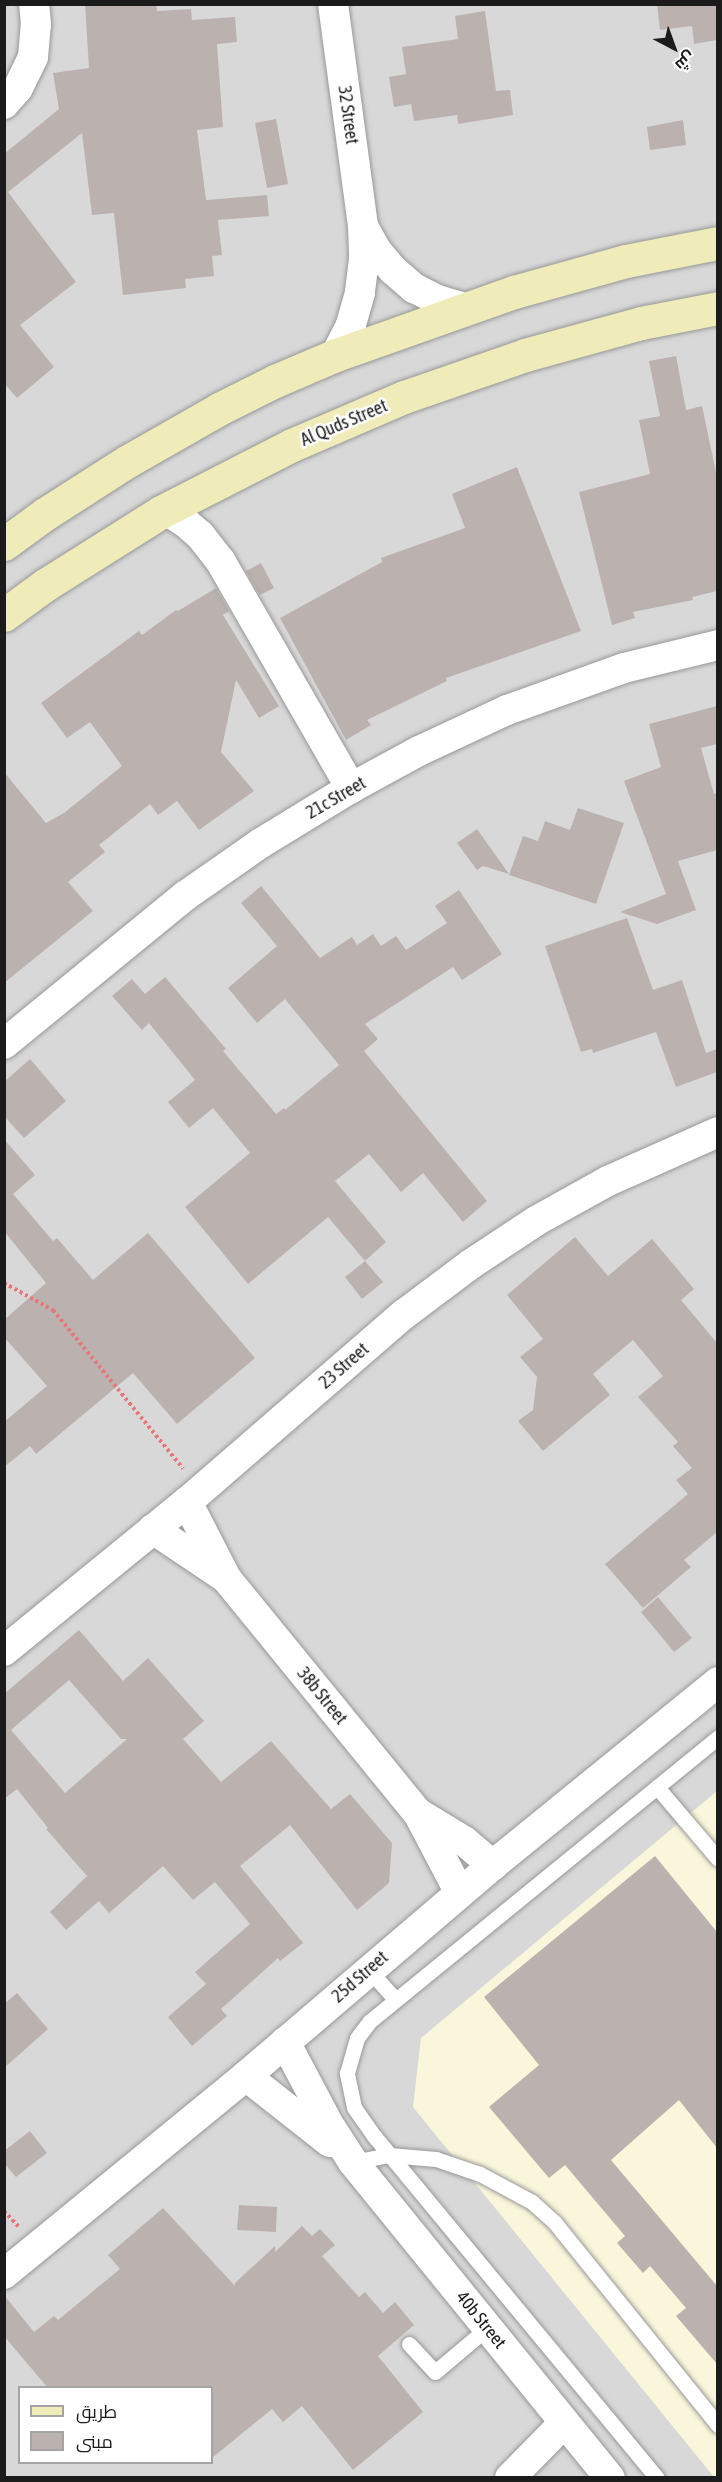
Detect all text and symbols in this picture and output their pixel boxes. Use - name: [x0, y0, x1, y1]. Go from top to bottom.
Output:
- north arrow: [644, 18, 704, 78]
- text: ش: [672, 48, 699, 75]
- street label: 32 Street: [333, 84, 363, 146]
- street label: Al Quds Street: [297, 395, 391, 451]
- street label: 21c Street: [302, 772, 370, 824]
- street label: 23 Street: [315, 1339, 373, 1393]
- street label: 38b Street: [292, 1663, 352, 1729]
- street label: 25d Street: [327, 1947, 393, 2007]
- street label: 40b Street: [451, 2287, 511, 2353]
- legend: [18, 2386, 213, 2464]
- text: طريق: [76, 2401, 117, 2422]
- text: مبنى: [76, 2431, 113, 2452]

